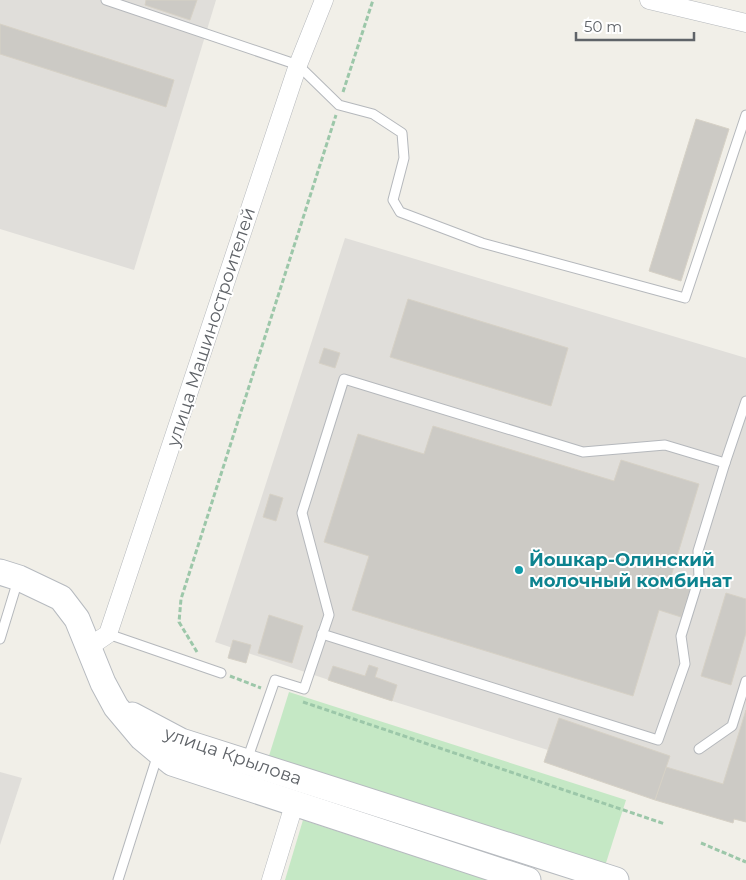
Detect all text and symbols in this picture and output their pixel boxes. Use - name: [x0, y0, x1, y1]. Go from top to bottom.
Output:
- scale bar: [576, 10, 694, 42]
- text: 50 m: [584, 17, 622, 36]
- street label: улица Машиностроителей: [162, 205, 260, 450]
- place label: Йошкар-Олинский молочный комбинат: [529, 549, 732, 592]
- marker: Йошкар-Олинский молочный комбинат: [513, 564, 525, 576]
- street label: улица Крылова: [160, 722, 305, 790]

